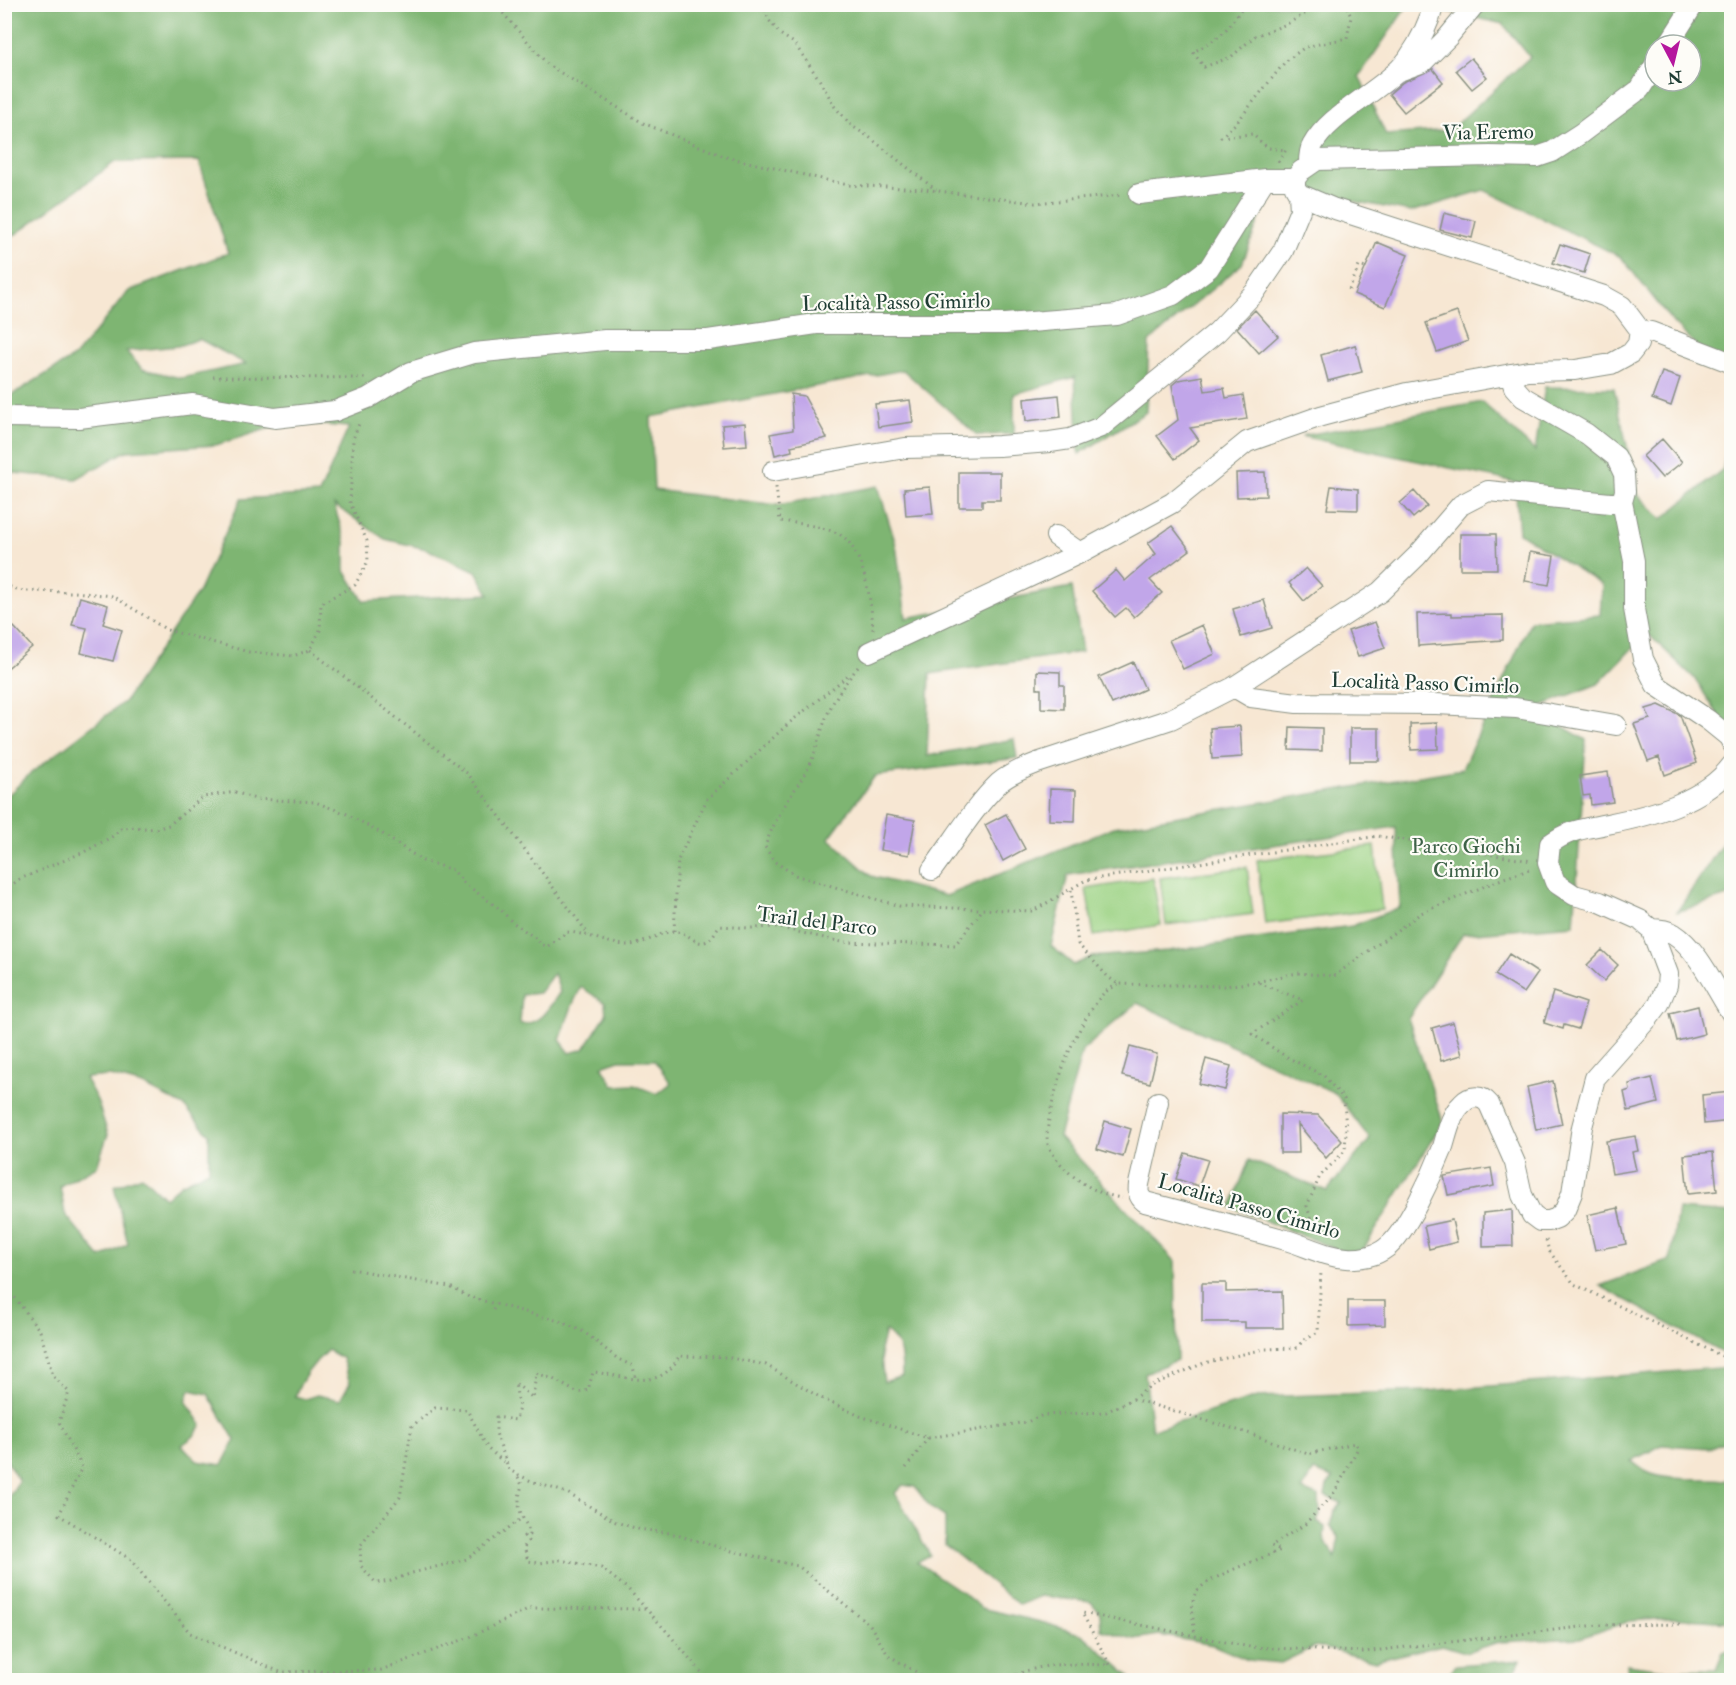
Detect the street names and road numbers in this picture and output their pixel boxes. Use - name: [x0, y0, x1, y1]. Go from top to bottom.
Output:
- street label: Via Eremo: [1442, 118, 1534, 147]
- street label: Località Passo Cimirlo: [802, 287, 990, 318]
- street label: Località Passo Cimirlo: [1330, 667, 1520, 700]
- street label: Trail del Parco: [755, 901, 879, 942]
- street label: Località Passo Cimirlo: [1155, 1168, 1343, 1245]

